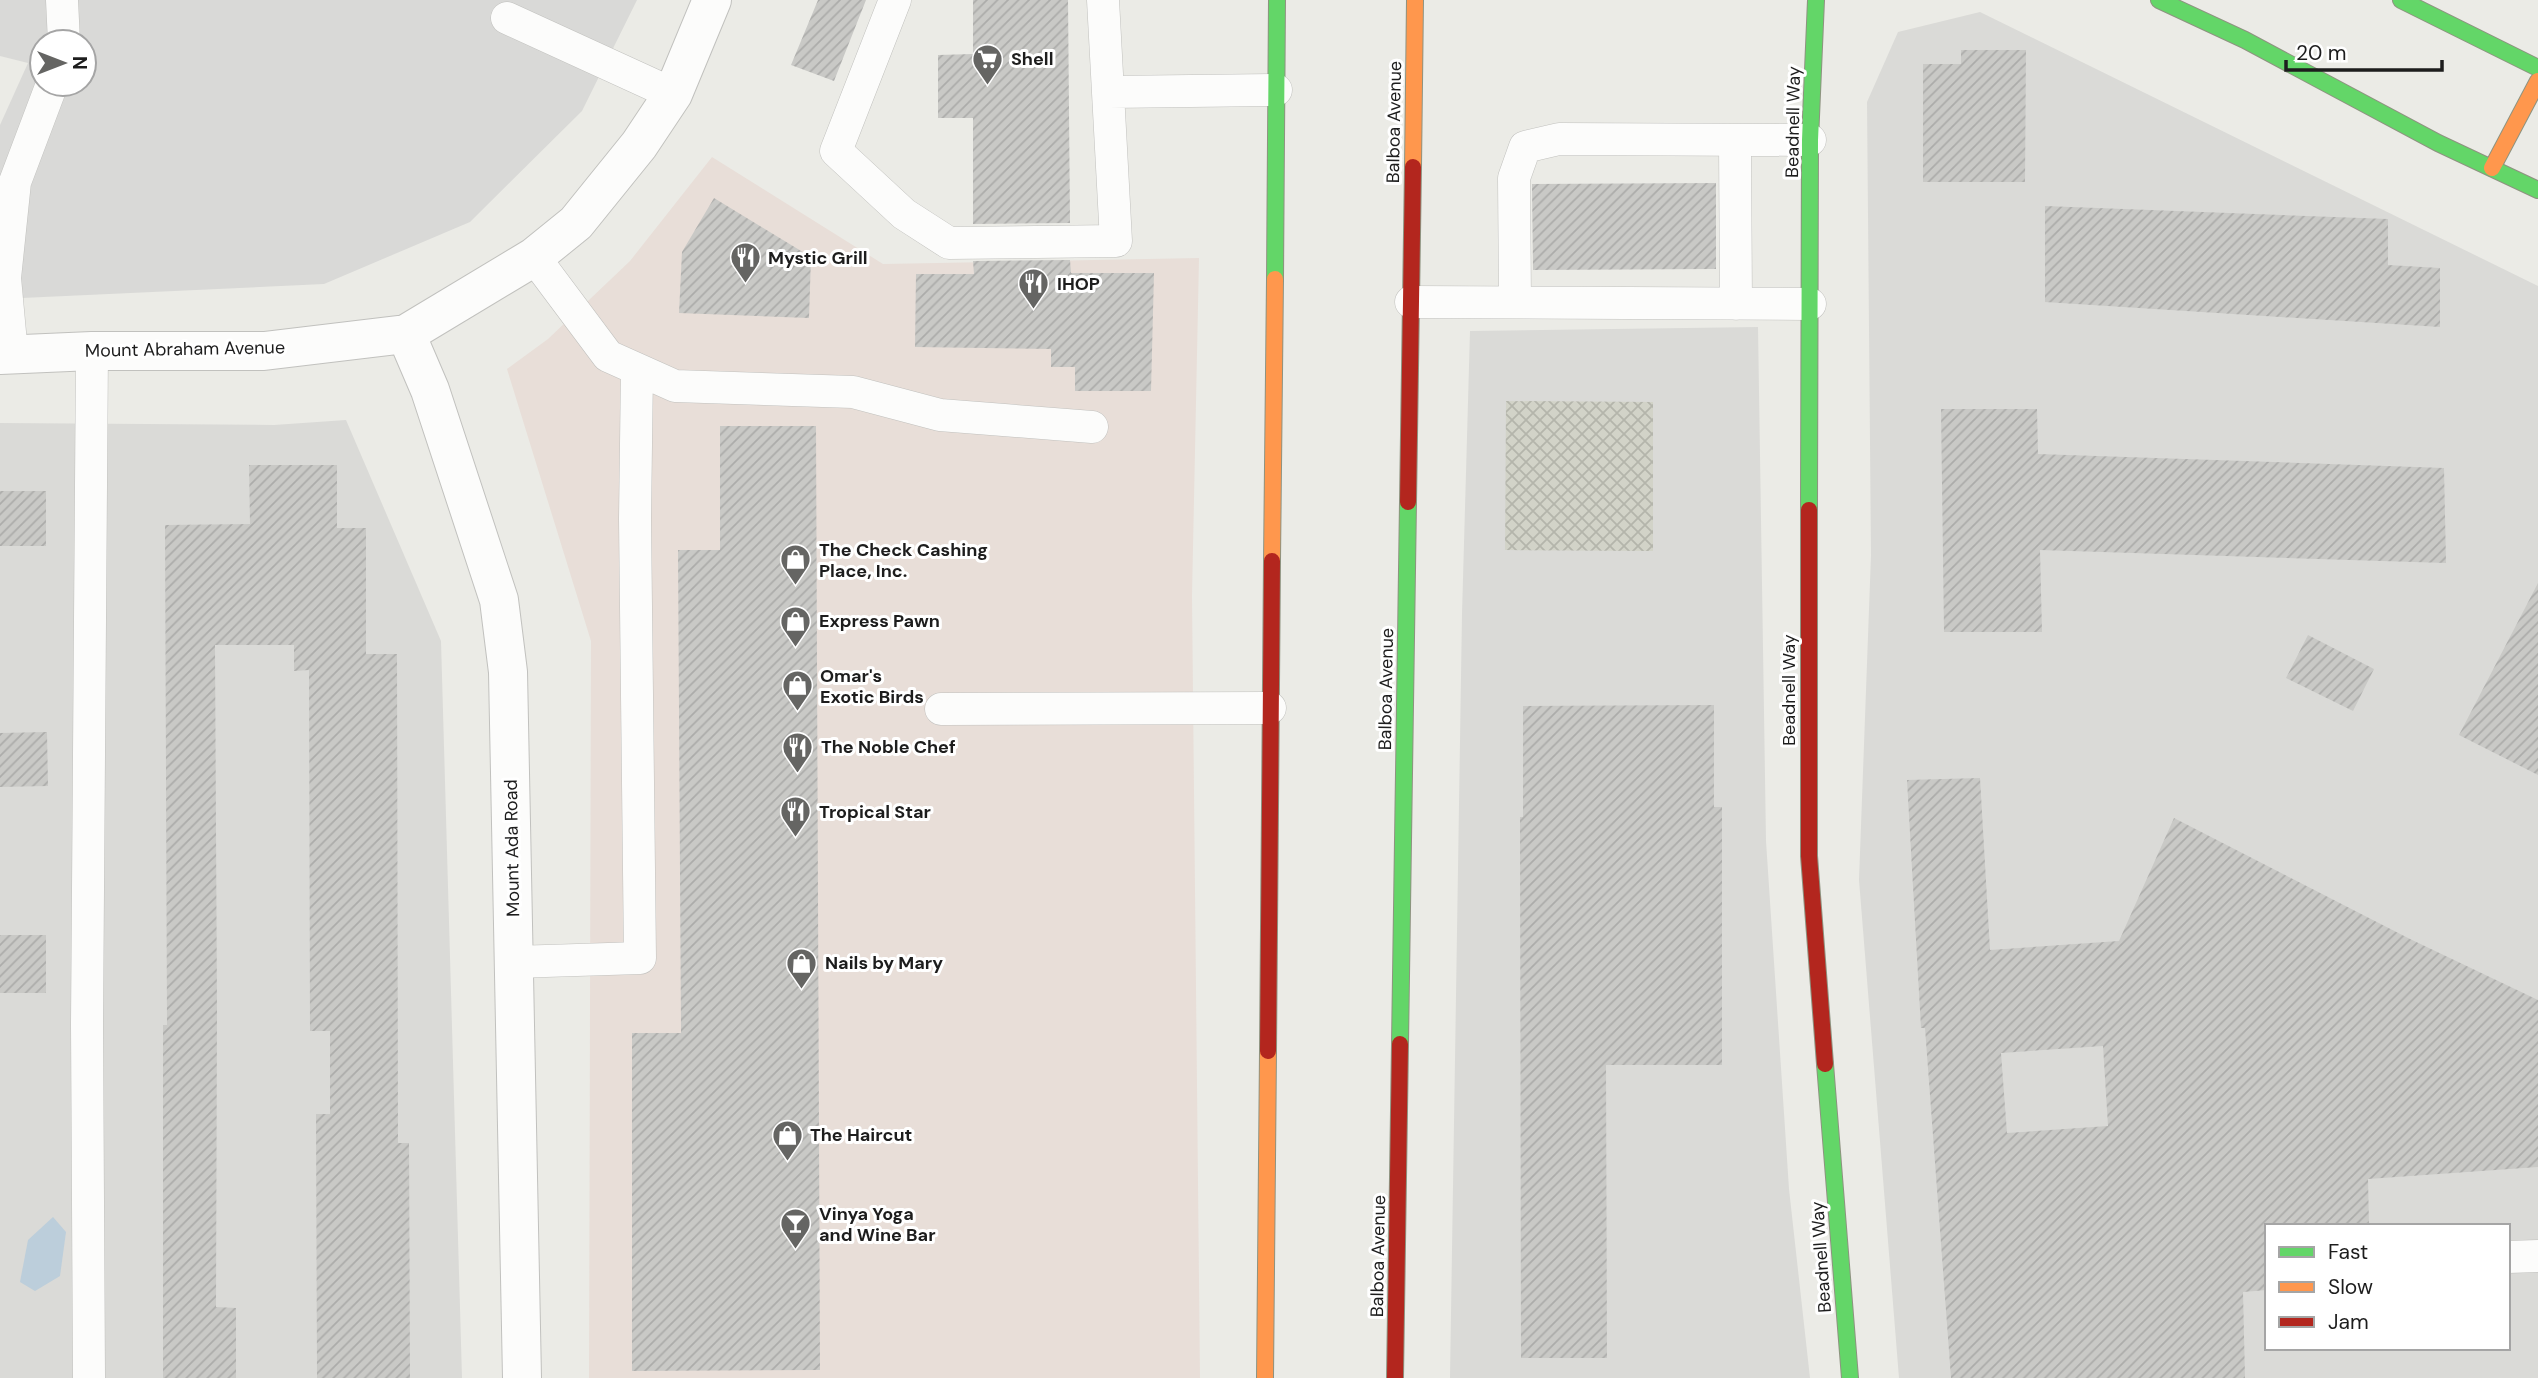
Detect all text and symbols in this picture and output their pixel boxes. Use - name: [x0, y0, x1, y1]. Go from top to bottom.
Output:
- north arrow: [28, 28, 98, 98]
- scale bar: [2286, 28, 2442, 72]
- text: 20 m: [2296, 39, 2347, 67]
- supermarket icon: Shell: [971, 42, 1005, 86]
- place label: Shell: [1011, 47, 1053, 71]
- text: N: [67, 56, 92, 70]
- street label: Balboa Avenue: [1381, 61, 1407, 183]
- street label: Beadnell Way: [1780, 66, 1806, 178]
- restaurant icon: Mystic Grill: [728, 241, 762, 285]
- place label: Mystic Grill: [768, 246, 868, 270]
- restaurant icon: IHOP: [1017, 267, 1051, 311]
- place label: IHOP: [1057, 272, 1100, 296]
- street label: Mount Abraham Avenue: [85, 335, 285, 363]
- place label: The Check Cashing Place, Inc.: [819, 538, 988, 583]
- shop icon: The Check Cashing Place, Inc.: [779, 543, 813, 587]
- shop icon: Express Pawn: [779, 604, 813, 648]
- place label: Express Pawn: [819, 609, 940, 633]
- street label: Balboa Avenue: [1373, 628, 1399, 750]
- street label: Beadnell Way: [1777, 634, 1801, 746]
- place label: Omar's Exotic Birds: [820, 664, 924, 709]
- shop icon: Omar's Exotic Birds: [780, 669, 814, 713]
- restaurant icon: The Noble Chef: [781, 730, 815, 774]
- place label: The Noble Chef: [821, 735, 956, 759]
- street label: Mount Ada Road: [499, 779, 525, 917]
- restaurant icon: Tropical Star: [779, 795, 813, 839]
- place label: Tropical Star: [819, 800, 931, 824]
- shop icon: Nails by Mary: [785, 946, 819, 990]
- place label: Nails by Mary: [825, 951, 943, 975]
- shop icon: The Haircut: [770, 1118, 804, 1162]
- place label: The Haircut: [810, 1123, 912, 1147]
- street label: Balboa Avenue: [1365, 1195, 1391, 1317]
- street label: Beadnell Way: [1805, 1200, 1837, 1314]
- place label: Vinya Yoga and Wine Bar: [819, 1202, 936, 1247]
- bar icon: Vinya Yoga and Wine Bar: [779, 1207, 813, 1251]
- legend: [2265, 1224, 2510, 1350]
- text: Fast: [2328, 1238, 2368, 1266]
- text: Slow: [2328, 1273, 2373, 1301]
- text: Jam: [2328, 1308, 2369, 1336]

